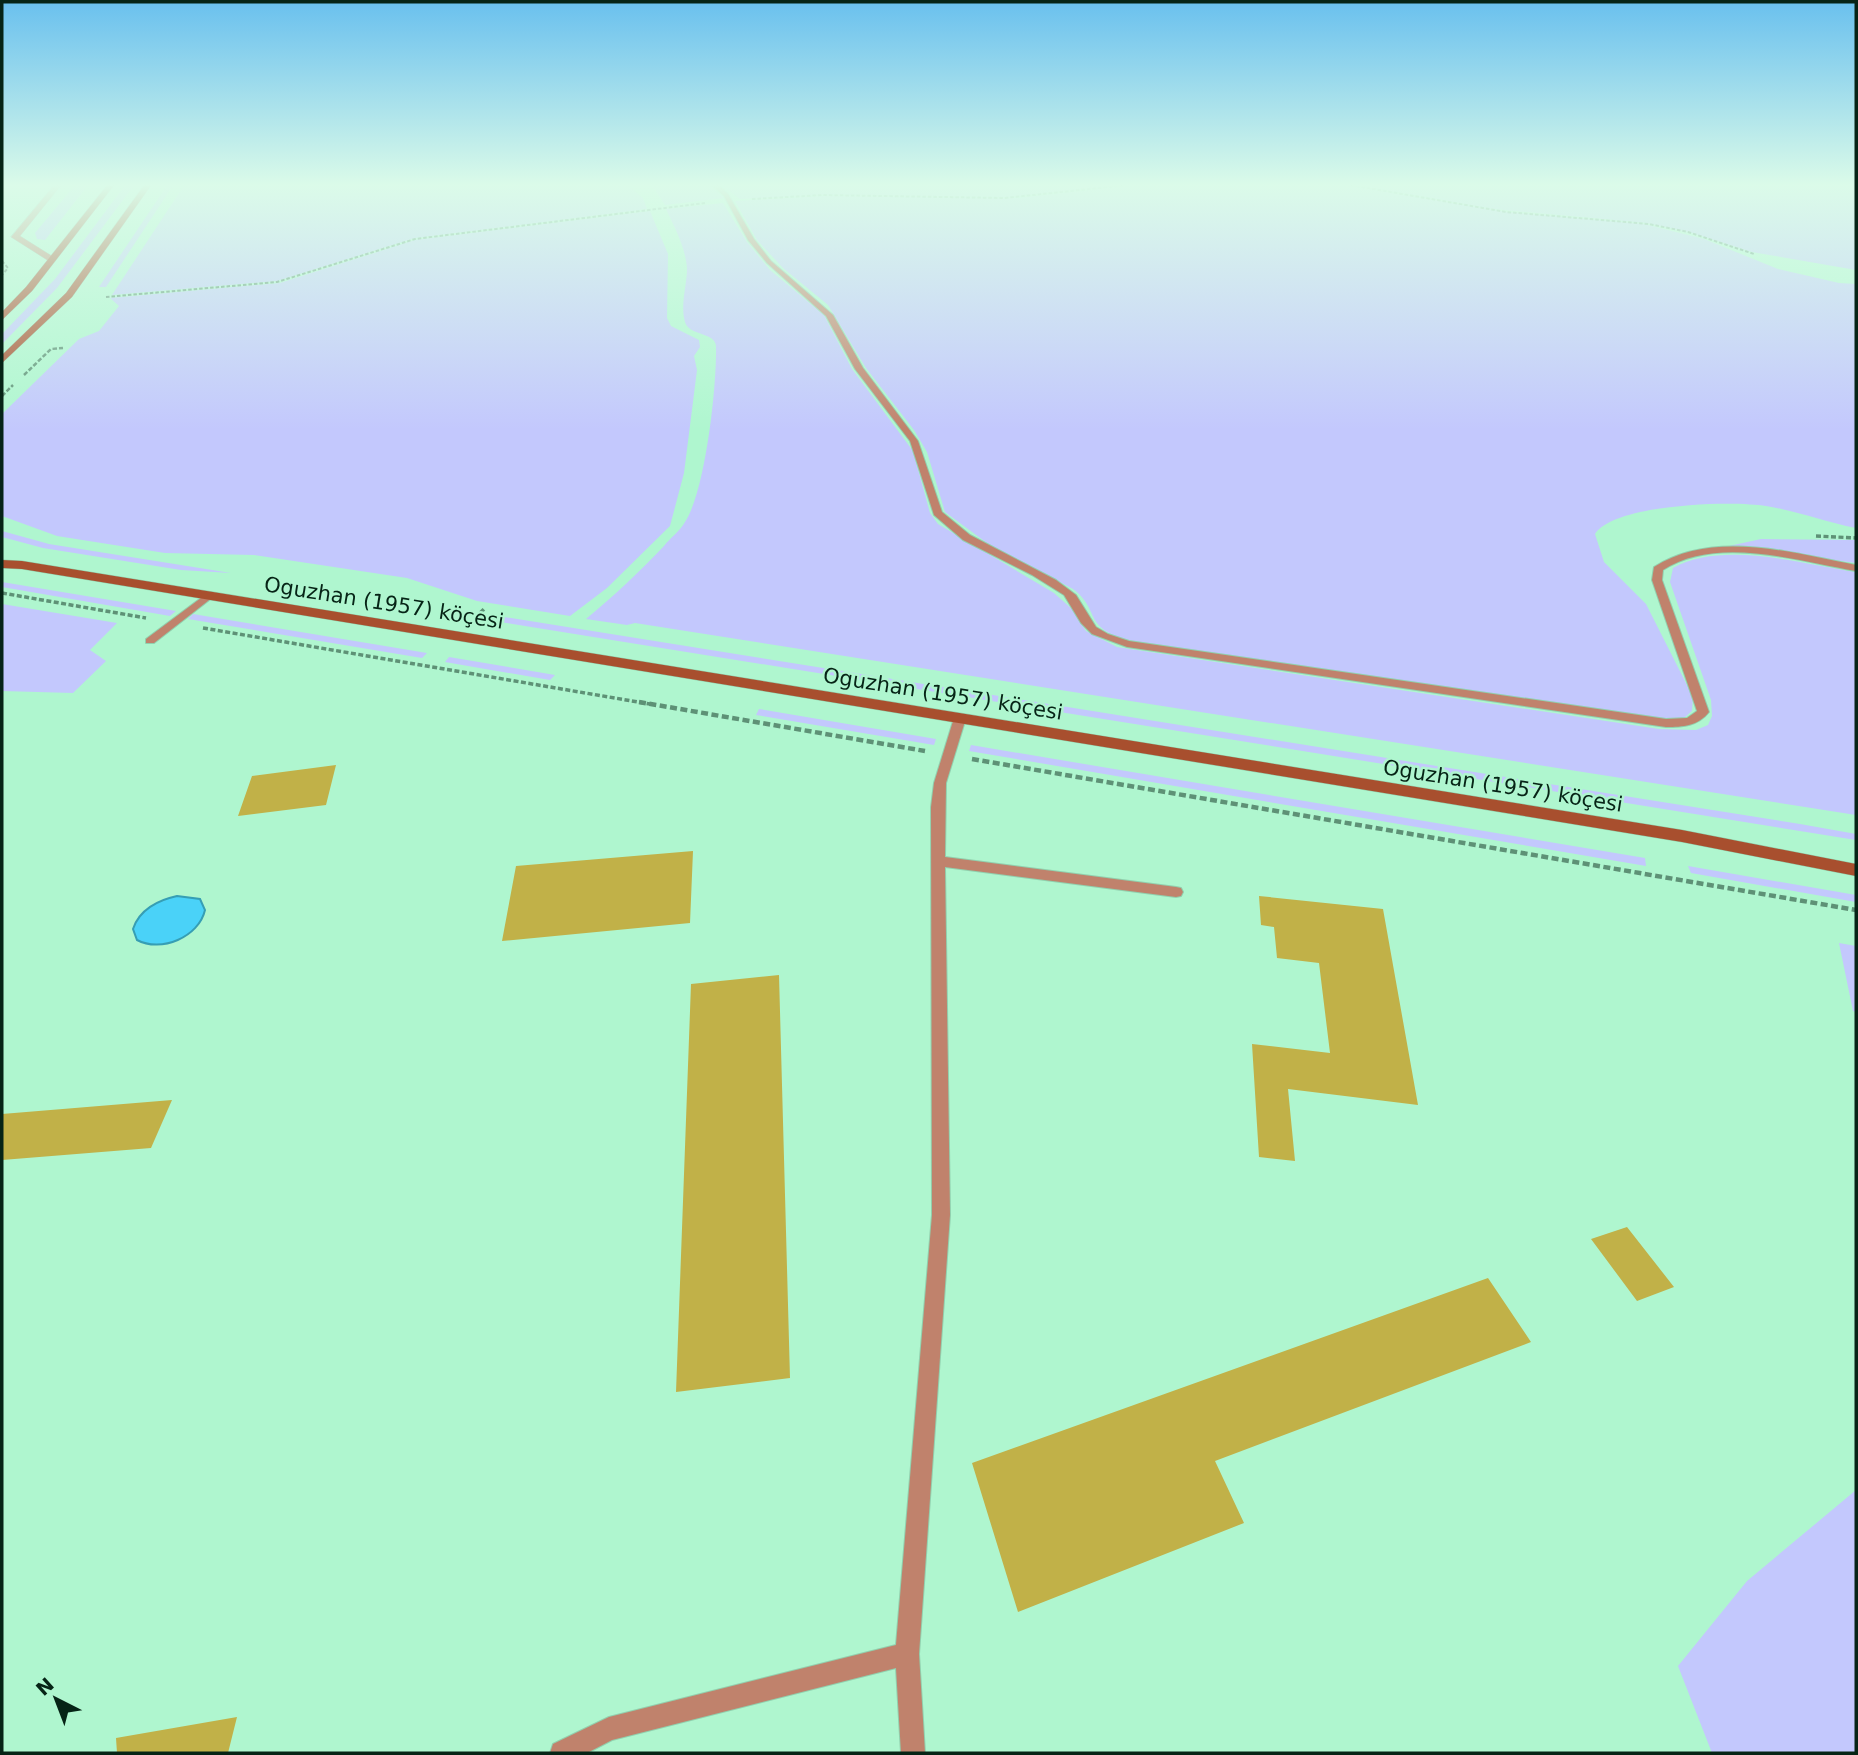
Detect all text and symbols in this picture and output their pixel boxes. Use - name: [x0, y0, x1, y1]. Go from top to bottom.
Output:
- street label: Oguzhan (1957) köçesi: [262, 572, 506, 634]
- street label: Oguzhan (1957) köçesi: [821, 663, 1065, 725]
- street label: Oguzhan (1957) köçesi: [1381, 755, 1625, 817]
- north arrow: [21, 1664, 91, 1734]
- text: N: [31, 1673, 58, 1700]

